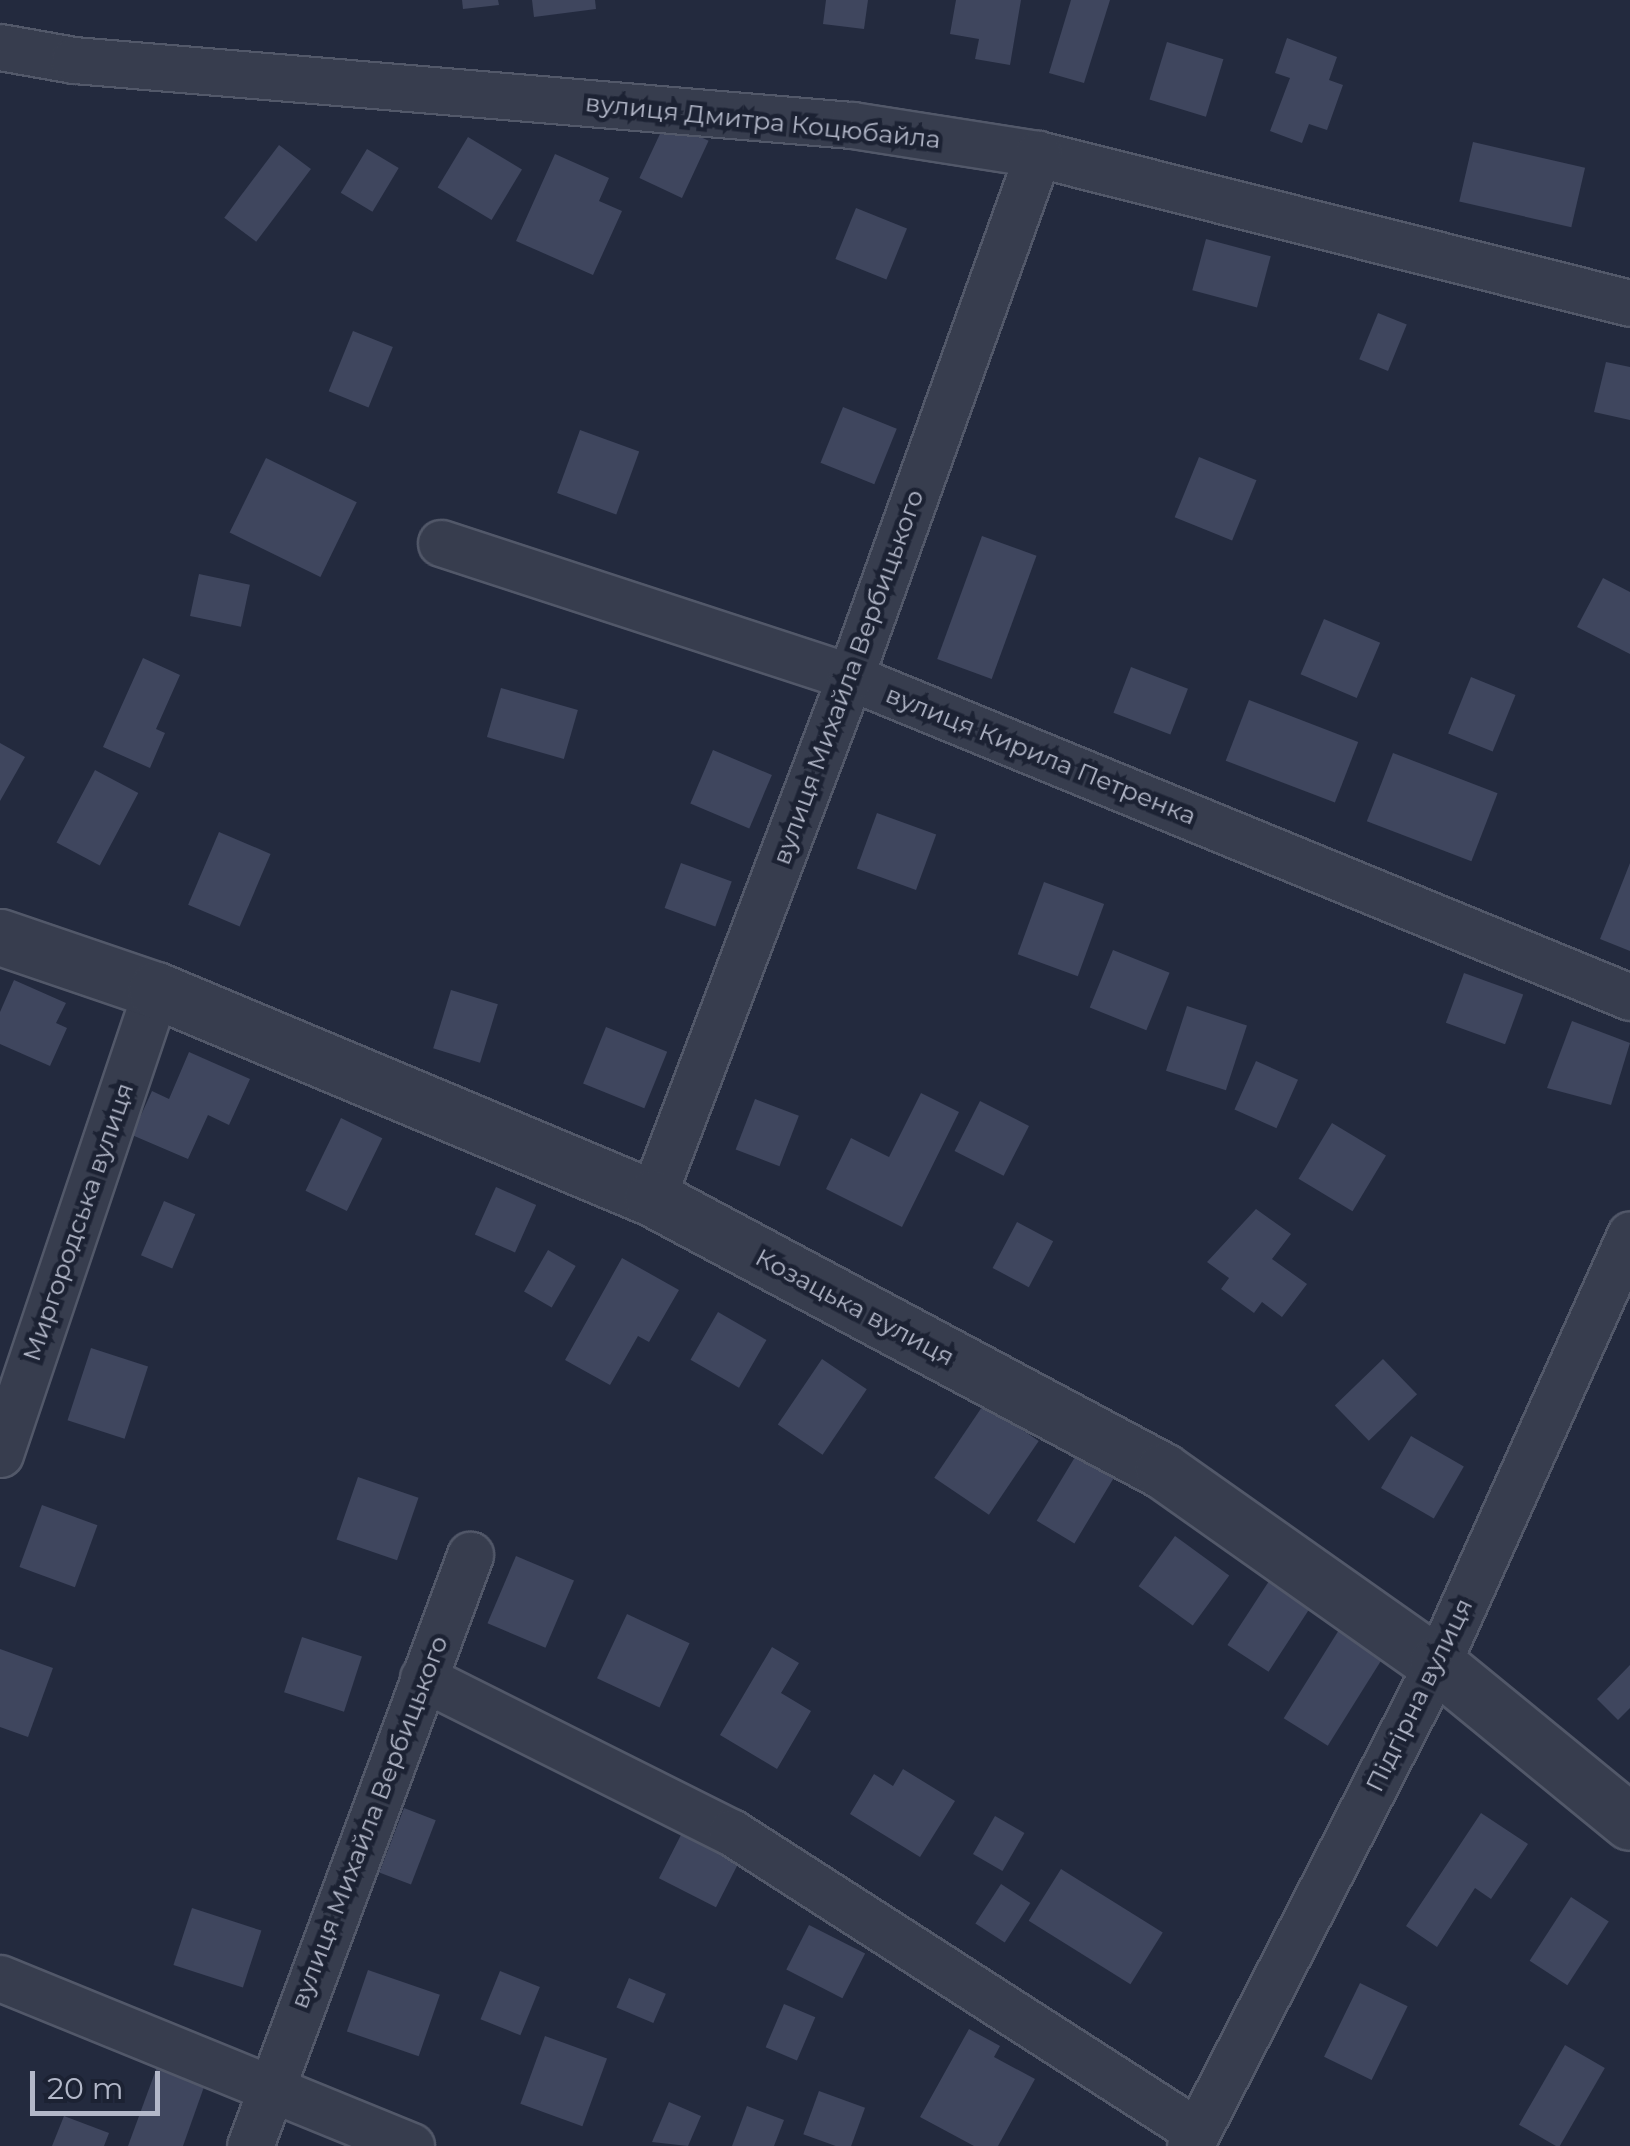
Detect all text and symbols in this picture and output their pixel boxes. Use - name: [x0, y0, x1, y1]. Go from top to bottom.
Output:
- street label: вулиця Дмитра Коцюбайла: [584, 87, 942, 155]
- street label: вулиця Михайла Вербицького: [766, 486, 930, 868]
- street label: вулиця Кирила Петренка: [882, 679, 1200, 831]
- street label: Миргородська вулиця: [16, 1079, 140, 1365]
- street label: Козацька вулиця: [750, 1242, 960, 1372]
- street label: Підгірна вулиця: [1359, 1593, 1479, 1797]
- street label: вулиця Михайла Вербицького: [284, 1631, 454, 2013]
- scale bar: [35, 2051, 165, 2113]
- text: 20 m: [47, 2070, 124, 2107]

